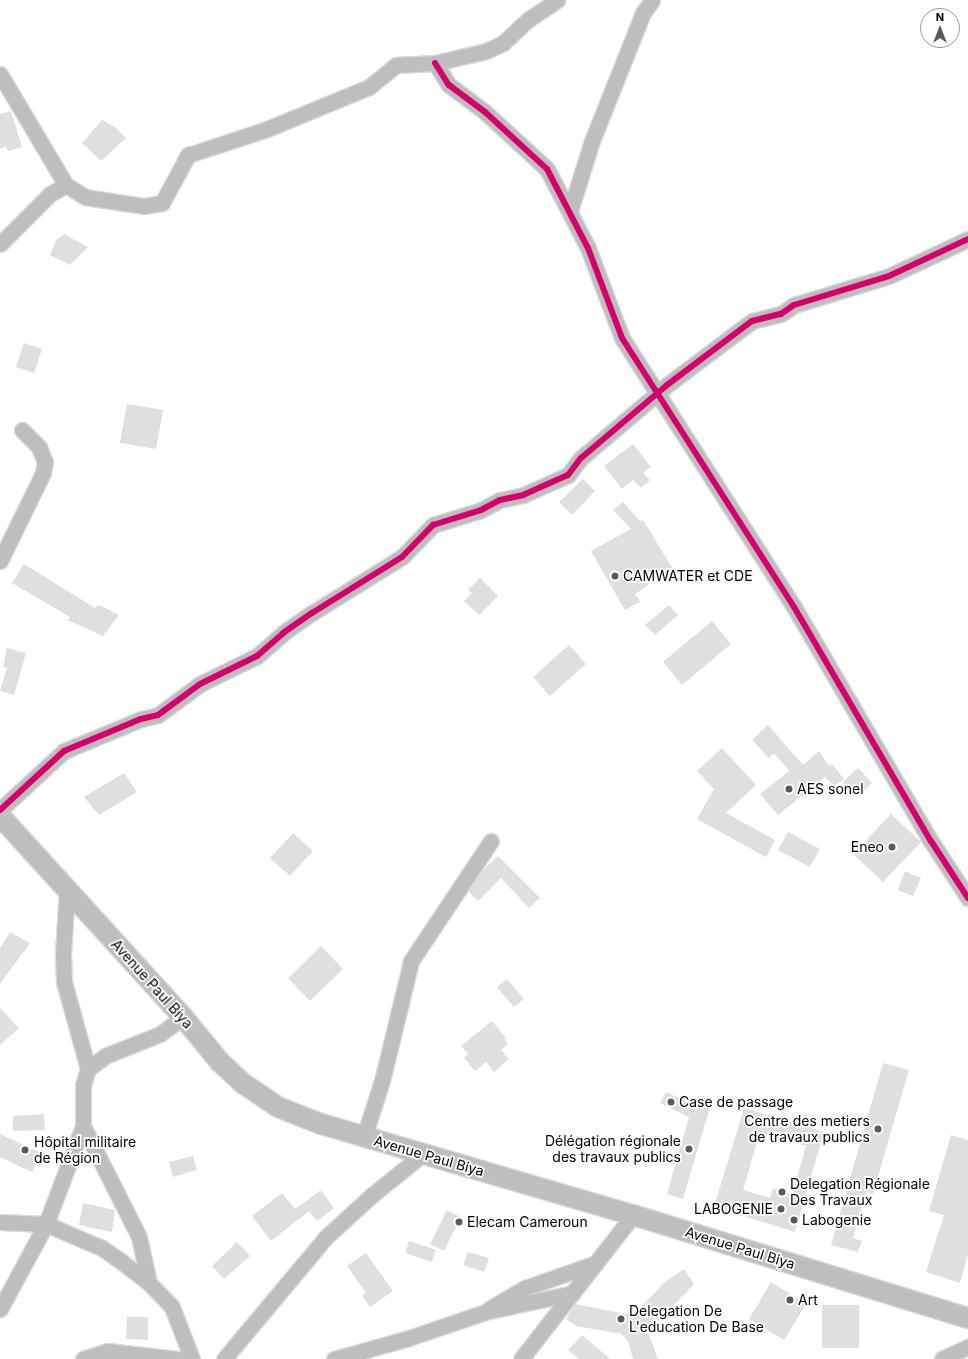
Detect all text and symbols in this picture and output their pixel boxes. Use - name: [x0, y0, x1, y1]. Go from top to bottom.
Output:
- north arrow: [920, 8, 960, 48]
- text: N: [936, 10, 944, 24]
- place label: CAMWATER et CDE: [623, 568, 753, 584]
- marker: CAMWATER et CDE: [610, 571, 620, 581]
- place label: AES sonel: [797, 781, 864, 797]
- marker: AES sonel: [784, 784, 794, 794]
- place label: Eneo: [851, 839, 884, 855]
- marker: Eneo: [887, 842, 897, 852]
- street label: Avenue Paul Biya: [108, 936, 196, 1032]
- place label: Case de passage: [679, 1094, 793, 1110]
- marker: Case de passage: [666, 1097, 676, 1107]
- place label: Centre des metiers de travaux publics: [744, 1113, 870, 1146]
- marker: Centre des metiers de travaux publics: [873, 1124, 883, 1134]
- street label: Avenue Paul Biya: [372, 1132, 486, 1180]
- place label: Délégation régionale des travaux publics: [545, 1133, 681, 1166]
- place label: Hôpital militaire de Région: [34, 1134, 136, 1166]
- marker: Hôpital militaire de Région: [19, 1144, 31, 1156]
- marker: Délégation régionale des travaux publics: [684, 1144, 694, 1154]
- place label: Delegation Régionale Des Travaux: [790, 1176, 930, 1208]
- marker: Delegation Régionale Des Travaux: [777, 1187, 787, 1197]
- place label: LABOGENIE: [694, 1201, 773, 1217]
- marker: LABOGENIE: [776, 1204, 786, 1214]
- place label: Labogenie: [802, 1212, 871, 1228]
- place label: Elecam Cameroun: [467, 1214, 588, 1230]
- marker: Labogenie: [789, 1215, 799, 1225]
- marker: Elecam Cameroun: [454, 1217, 464, 1227]
- street label: Avenue Paul Biya: [683, 1223, 797, 1273]
- place label: Art: [798, 1292, 818, 1308]
- marker: Art: [785, 1295, 795, 1305]
- place label: Delegation De L'education De Base: [629, 1303, 764, 1336]
- marker: Delegation De L'education De Base: [616, 1314, 626, 1324]

